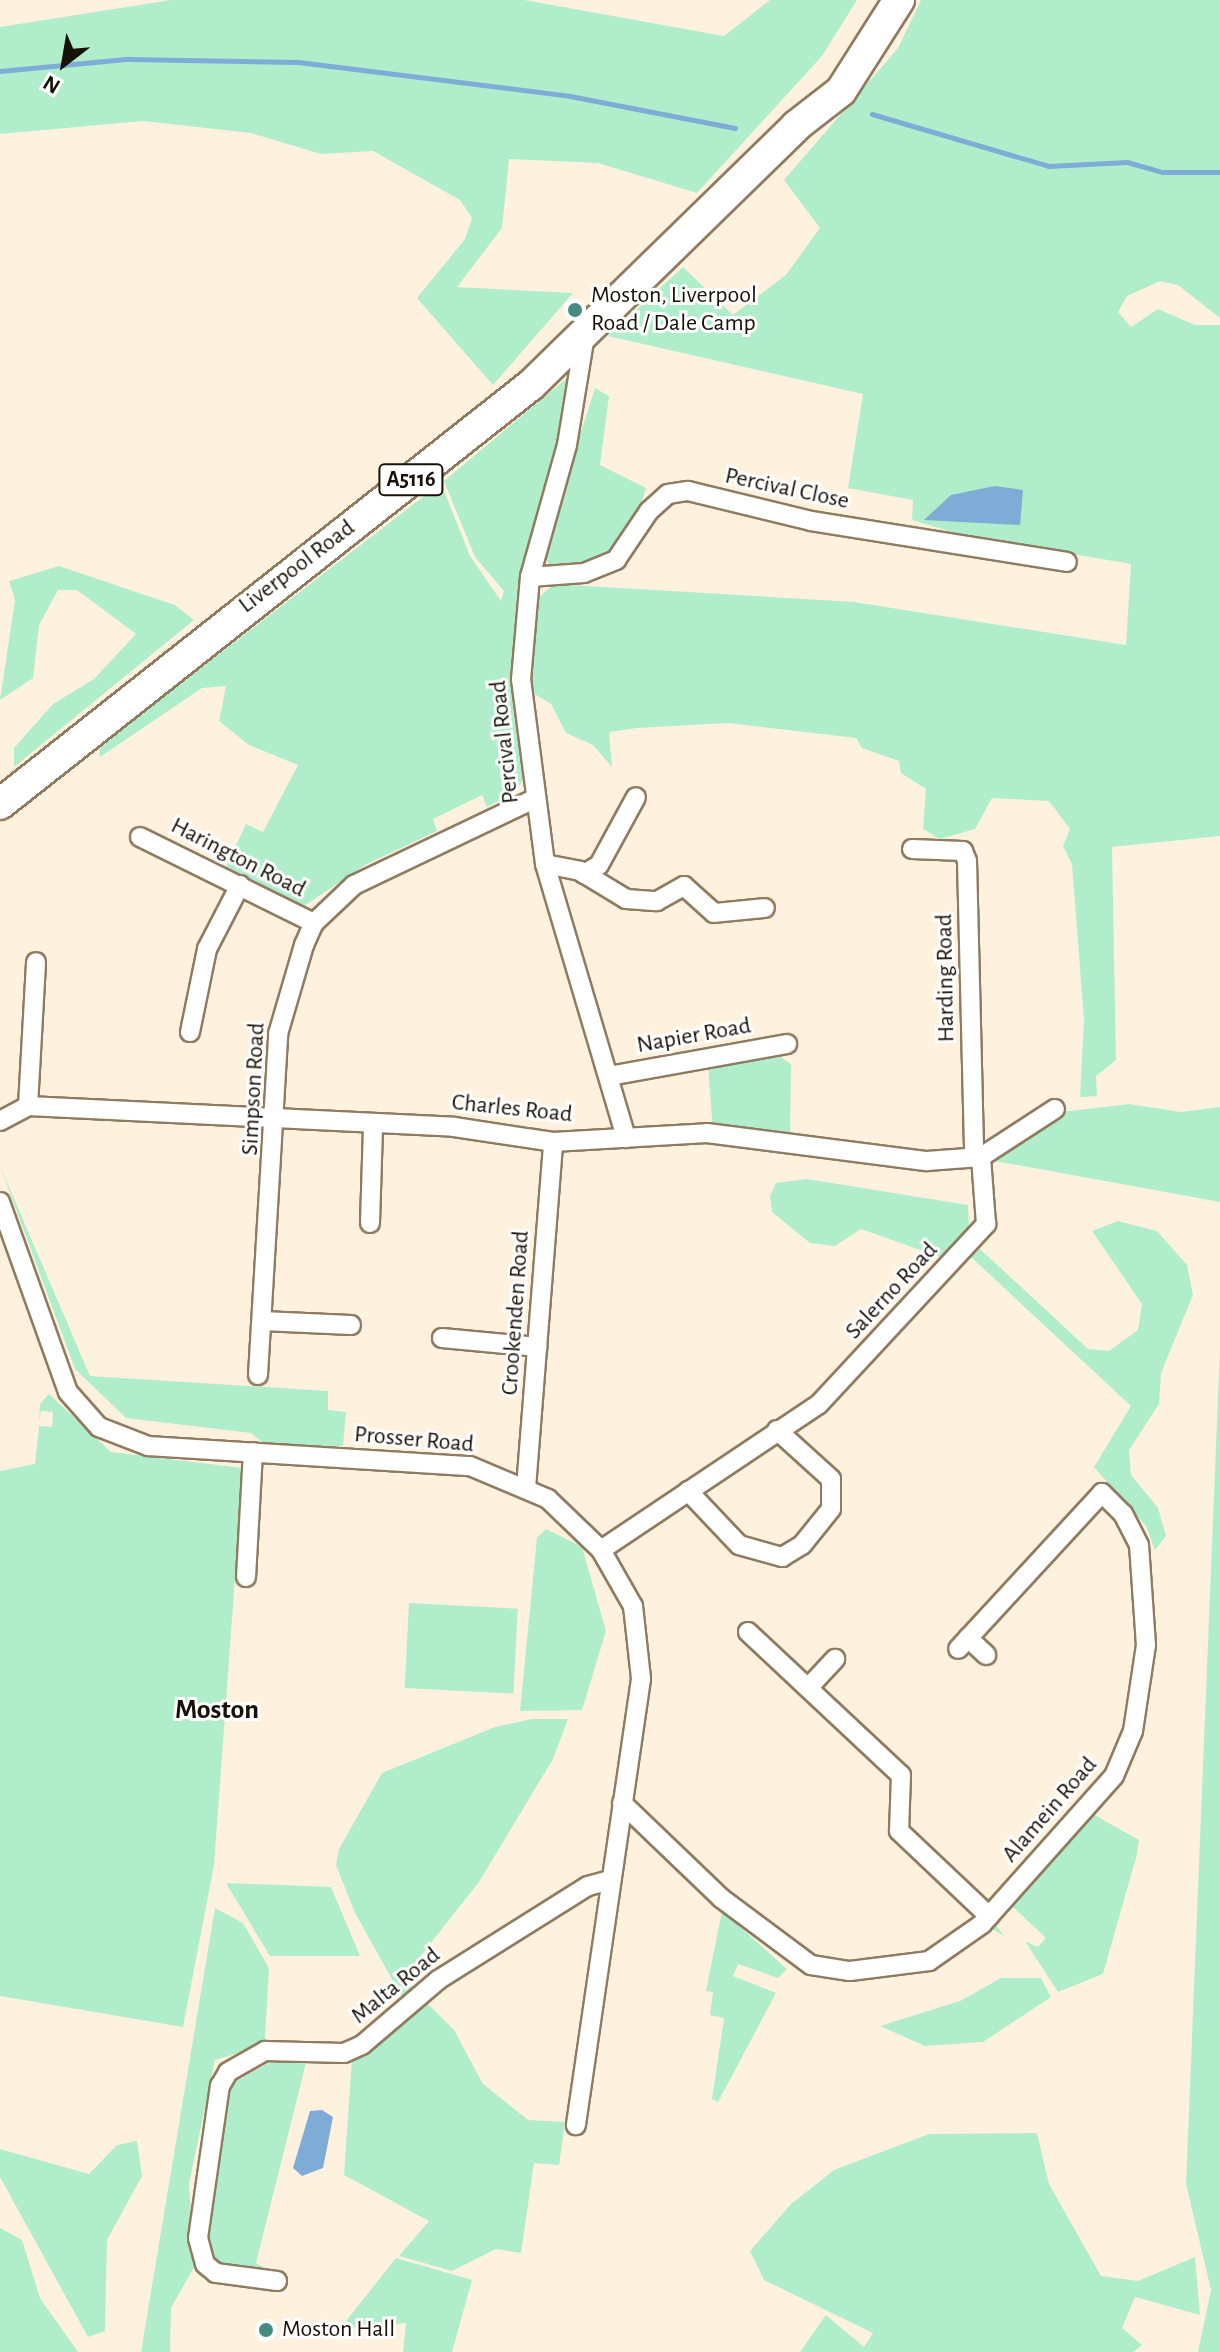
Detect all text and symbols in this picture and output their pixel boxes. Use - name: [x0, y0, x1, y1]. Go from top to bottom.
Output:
- north arrow: [24, 24, 104, 104]
- text: N: [39, 71, 64, 98]
- place label: Moston, Liverpool Road / Dale Camp: [591, 282, 757, 338]
- marker: Moston, Liverpool Road / Dale Camp: [566, 301, 584, 319]
- road number: A5116: [377, 462, 445, 498]
- street label: Percival Close: [722, 462, 852, 516]
- street label: Liverpool Road: [233, 514, 361, 620]
- street label: Percival Road: [484, 679, 526, 805]
- street label: Harington Road: [166, 812, 310, 904]
- street label: Harding Road: [930, 913, 962, 1043]
- street label: Napier Road: [635, 1012, 753, 1060]
- street label: Simpson Road: [236, 1022, 272, 1156]
- street label: Charles Road: [450, 1088, 574, 1130]
- street label: Crookenden Road: [496, 1230, 536, 1396]
- street label: Salerno Road: [840, 1236, 944, 1346]
- street label: Prosser Road: [353, 1420, 475, 1460]
- district label: Moston: [175, 1693, 259, 1727]
- street label: Alamein Road: [996, 1751, 1104, 1869]
- street label: Malta Road: [346, 1941, 446, 2031]
- place label: Moston Hall: [282, 2316, 395, 2344]
- marker: Moston Hall: [257, 2321, 275, 2339]

